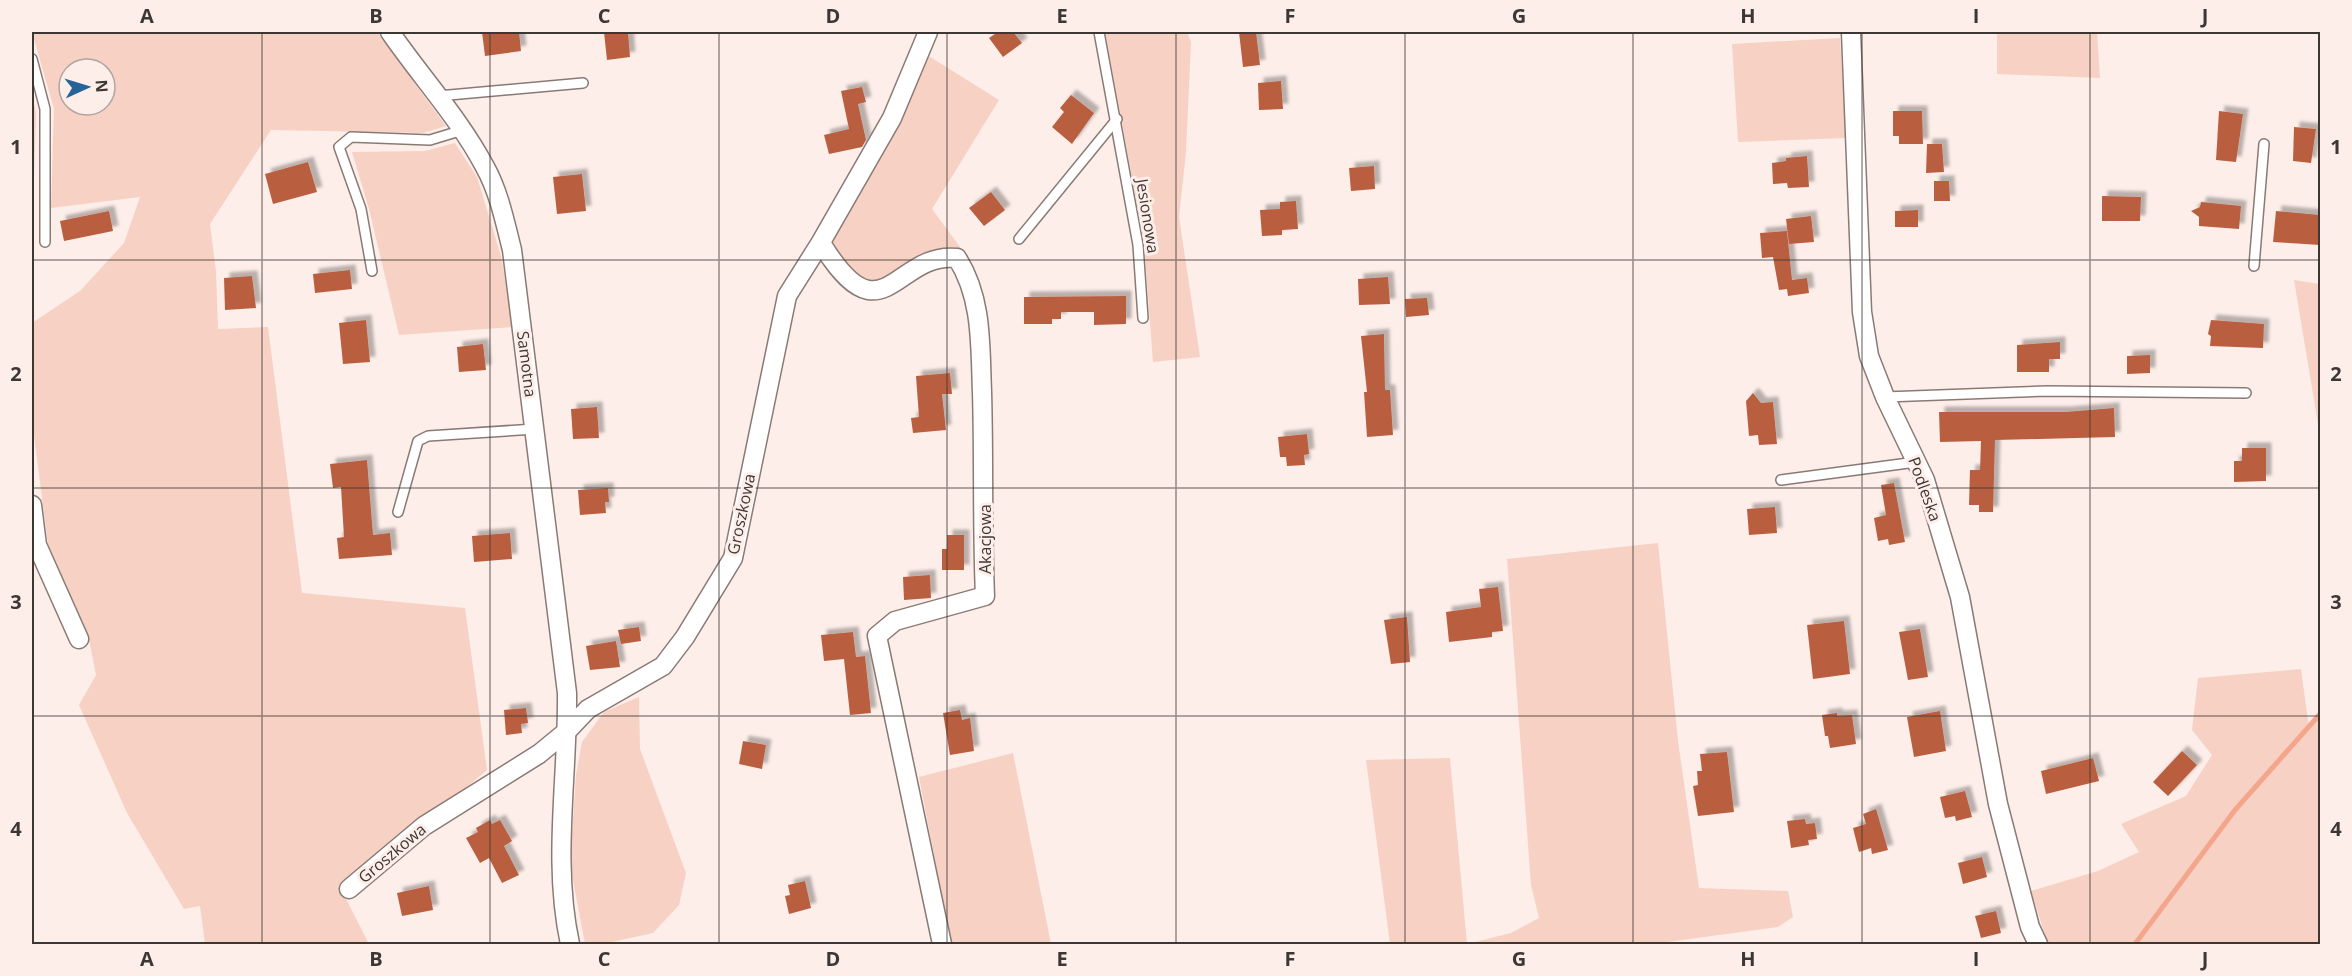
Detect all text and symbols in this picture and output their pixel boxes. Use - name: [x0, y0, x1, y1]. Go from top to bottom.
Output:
- text: A: [140, 2, 154, 29]
- text: B: [369, 2, 383, 29]
- text: C: [598, 2, 611, 29]
- text: D: [826, 2, 840, 29]
- text: E: [1056, 2, 1068, 29]
- text: F: [1285, 2, 1295, 29]
- text: G: [1512, 2, 1526, 29]
- text: H: [1740, 2, 1756, 29]
- text: I: [1973, 2, 1979, 29]
- text: J: [2200, 2, 2208, 29]
- north arrow: [57, 57, 117, 117]
- text: N: [91, 79, 113, 93]
- text: 1: [10, 133, 22, 160]
- text: 1: [2330, 133, 2342, 160]
- street label: Jesionowa: [1131, 175, 1165, 255]
- street label: Samotna: [512, 330, 542, 398]
- text: 2: [10, 360, 22, 387]
- text: 2: [2330, 360, 2342, 387]
- street label: Podleska: [1903, 454, 1947, 524]
- street label: Groszkowa: [722, 471, 760, 557]
- street label: Akacjowa: [974, 504, 996, 574]
- text: 3: [10, 588, 22, 615]
- text: 3: [2330, 588, 2342, 615]
- text: 4: [10, 815, 22, 842]
- text: 4: [2330, 815, 2342, 842]
- street label: Groszkowa: [353, 818, 431, 888]
- text: A: [140, 945, 154, 972]
- text: B: [369, 945, 383, 972]
- text: C: [598, 945, 611, 972]
- text: D: [826, 945, 840, 972]
- text: E: [1056, 945, 1068, 972]
- text: F: [1285, 945, 1295, 972]
- text: G: [1512, 945, 1526, 972]
- text: H: [1740, 945, 1756, 972]
- text: I: [1973, 945, 1979, 972]
- text: J: [2200, 945, 2208, 972]

